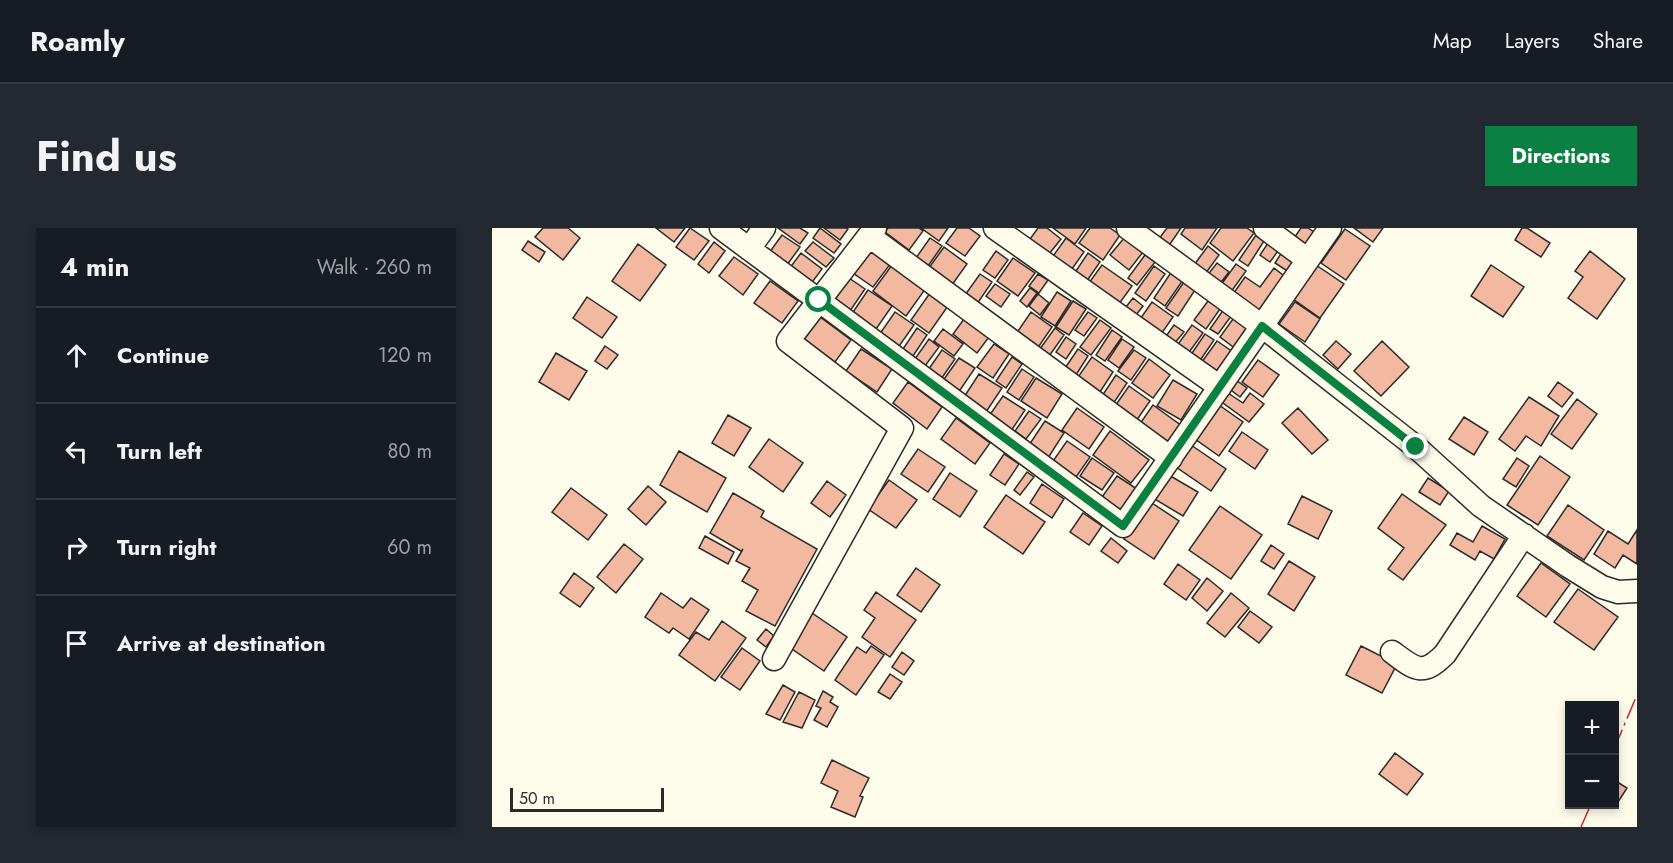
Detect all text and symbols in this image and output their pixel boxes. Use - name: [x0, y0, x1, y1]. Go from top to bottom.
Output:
- text: Roamly: [30, 21, 125, 62]
- text: Map: [1433, 26, 1472, 56]
- text: Layers: [1505, 26, 1560, 56]
- text: Share: [1593, 26, 1643, 56]
- text: Find us: [36, 126, 177, 187]
- button: Directions: [1485, 126, 1637, 186]
- text: 4 min: [60, 248, 129, 286]
- text: Walk · 260 m: [317, 253, 432, 282]
- route start: [805, 286, 831, 312]
- icon: ahead: [60, 339, 93, 372]
- text: Continue: [117, 339, 209, 371]
- text: 120 m: [378, 341, 432, 370]
- route end: [1402, 433, 1428, 459]
- icon: left: [60, 435, 93, 468]
- text: Turn left: [117, 435, 202, 467]
- text: 80 m: [387, 437, 432, 466]
- icon: right: [60, 531, 93, 564]
- text: Turn right: [117, 531, 217, 563]
- text: 60 m: [387, 533, 432, 562]
- icon: arrive: [60, 627, 93, 660]
- text: Arrive at destination: [117, 627, 326, 659]
- map controls: [1565, 701, 1619, 809]
- button: +: [1565, 701, 1619, 755]
- button: −: [1565, 755, 1619, 809]
- scale bar: [510, 785, 664, 812]
- text: 50 m: [519, 787, 555, 810]

